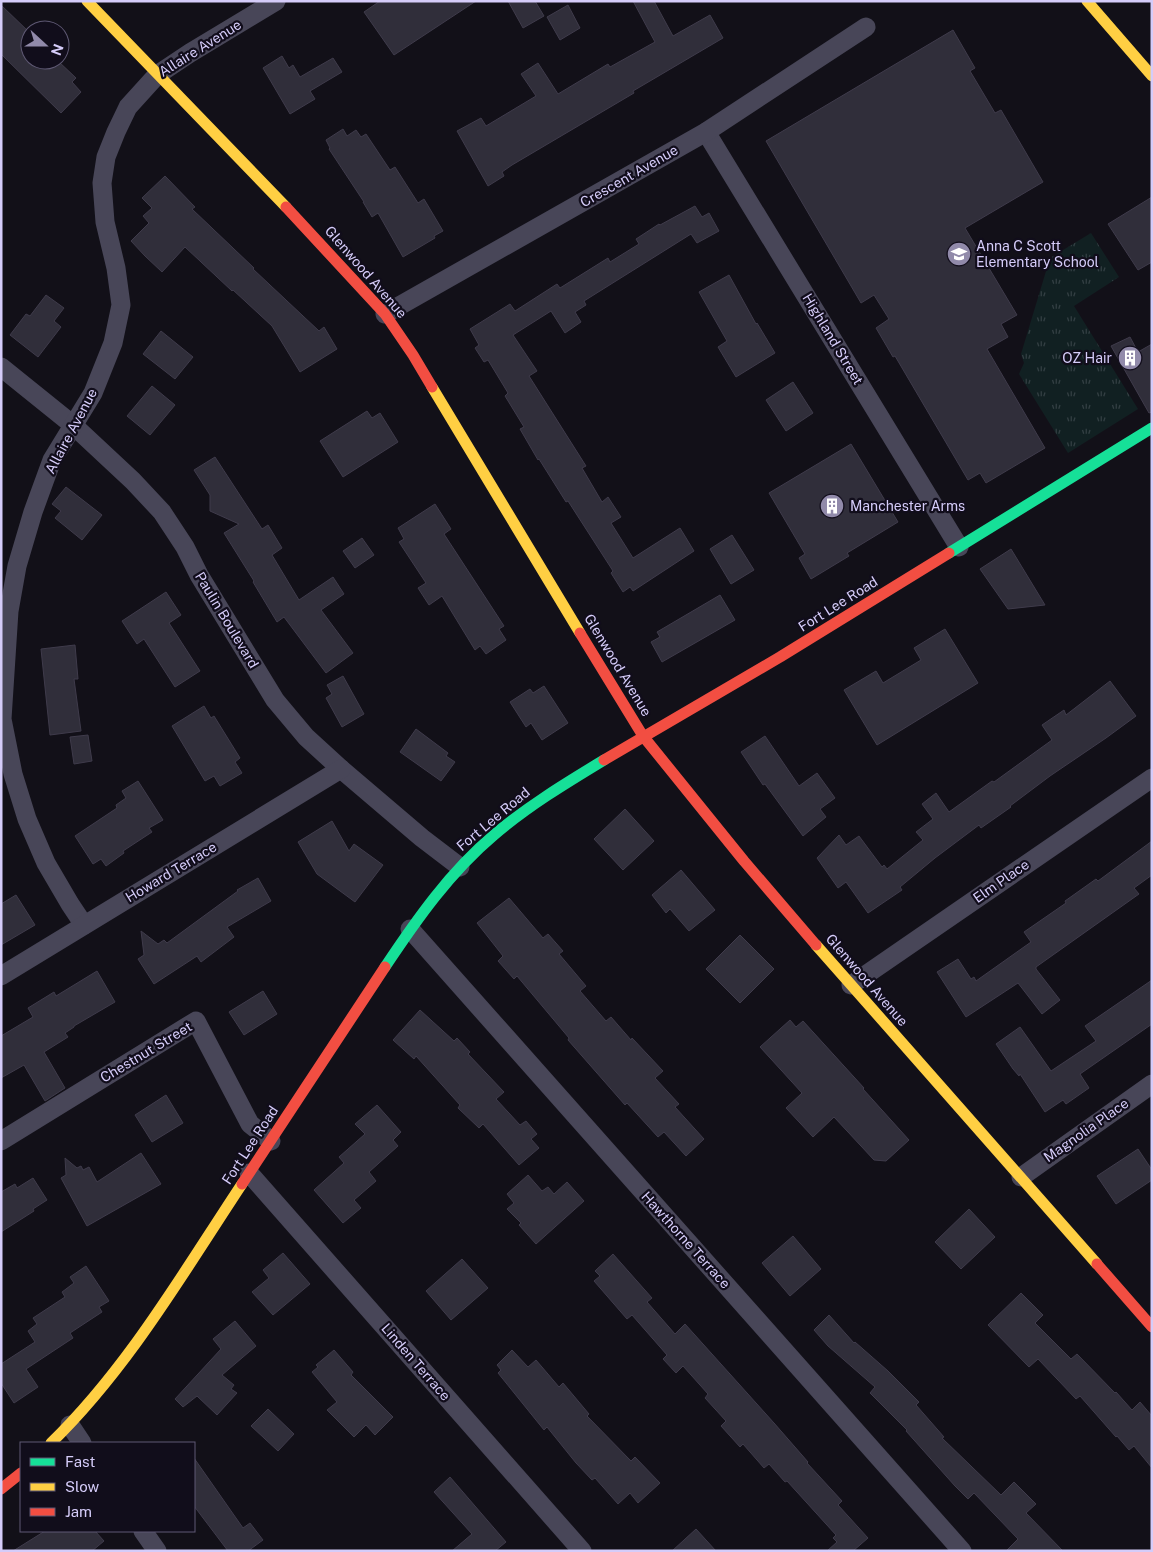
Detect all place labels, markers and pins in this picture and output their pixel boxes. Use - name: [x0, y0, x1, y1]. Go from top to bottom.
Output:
- place label: Anna C Scott Elementary School: [976, 238, 1099, 270]
- school or university icon: Anna C Scott Elementary School: [946, 241, 972, 267]
- building icon: OZ Hair: [1117, 345, 1143, 371]
- place label: OZ Hair: [1062, 350, 1112, 366]
- building icon: Manchester Arms: [819, 493, 845, 519]
- place label: Manchester Arms: [850, 498, 965, 514]

